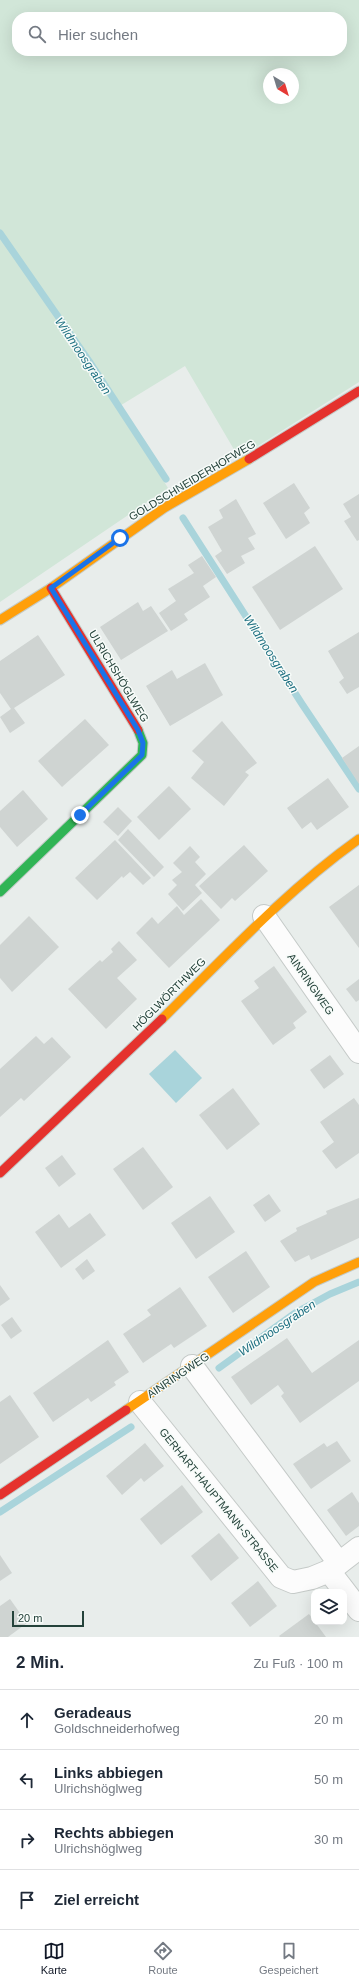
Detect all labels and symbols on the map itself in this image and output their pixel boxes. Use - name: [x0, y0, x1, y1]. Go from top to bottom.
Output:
- north arrow: [263, 68, 299, 104]
- water label: Wildmoosgraben: [52, 315, 114, 397]
- street label: GOLDSCHNEIDERHOFWEG: [127, 437, 257, 523]
- route start: [111, 529, 129, 547]
- water label: Wildmoosgraben: [241, 612, 302, 696]
- street label: ULRICHSHÖGLWEG: [87, 628, 151, 724]
- route end: [71, 806, 89, 824]
- street label: AINRINGWEG: [285, 951, 337, 1017]
- street label: HÖGLWÖRTHWEG: [130, 955, 208, 1033]
- water label: Wildmoosgraben: [236, 1297, 318, 1359]
- street label: AINRINGWEG: [145, 1350, 211, 1400]
- street label: GERHART-HAUPTMANN-STRASSE: [157, 1426, 281, 1574]
- scale bar: [12, 1609, 84, 1628]

